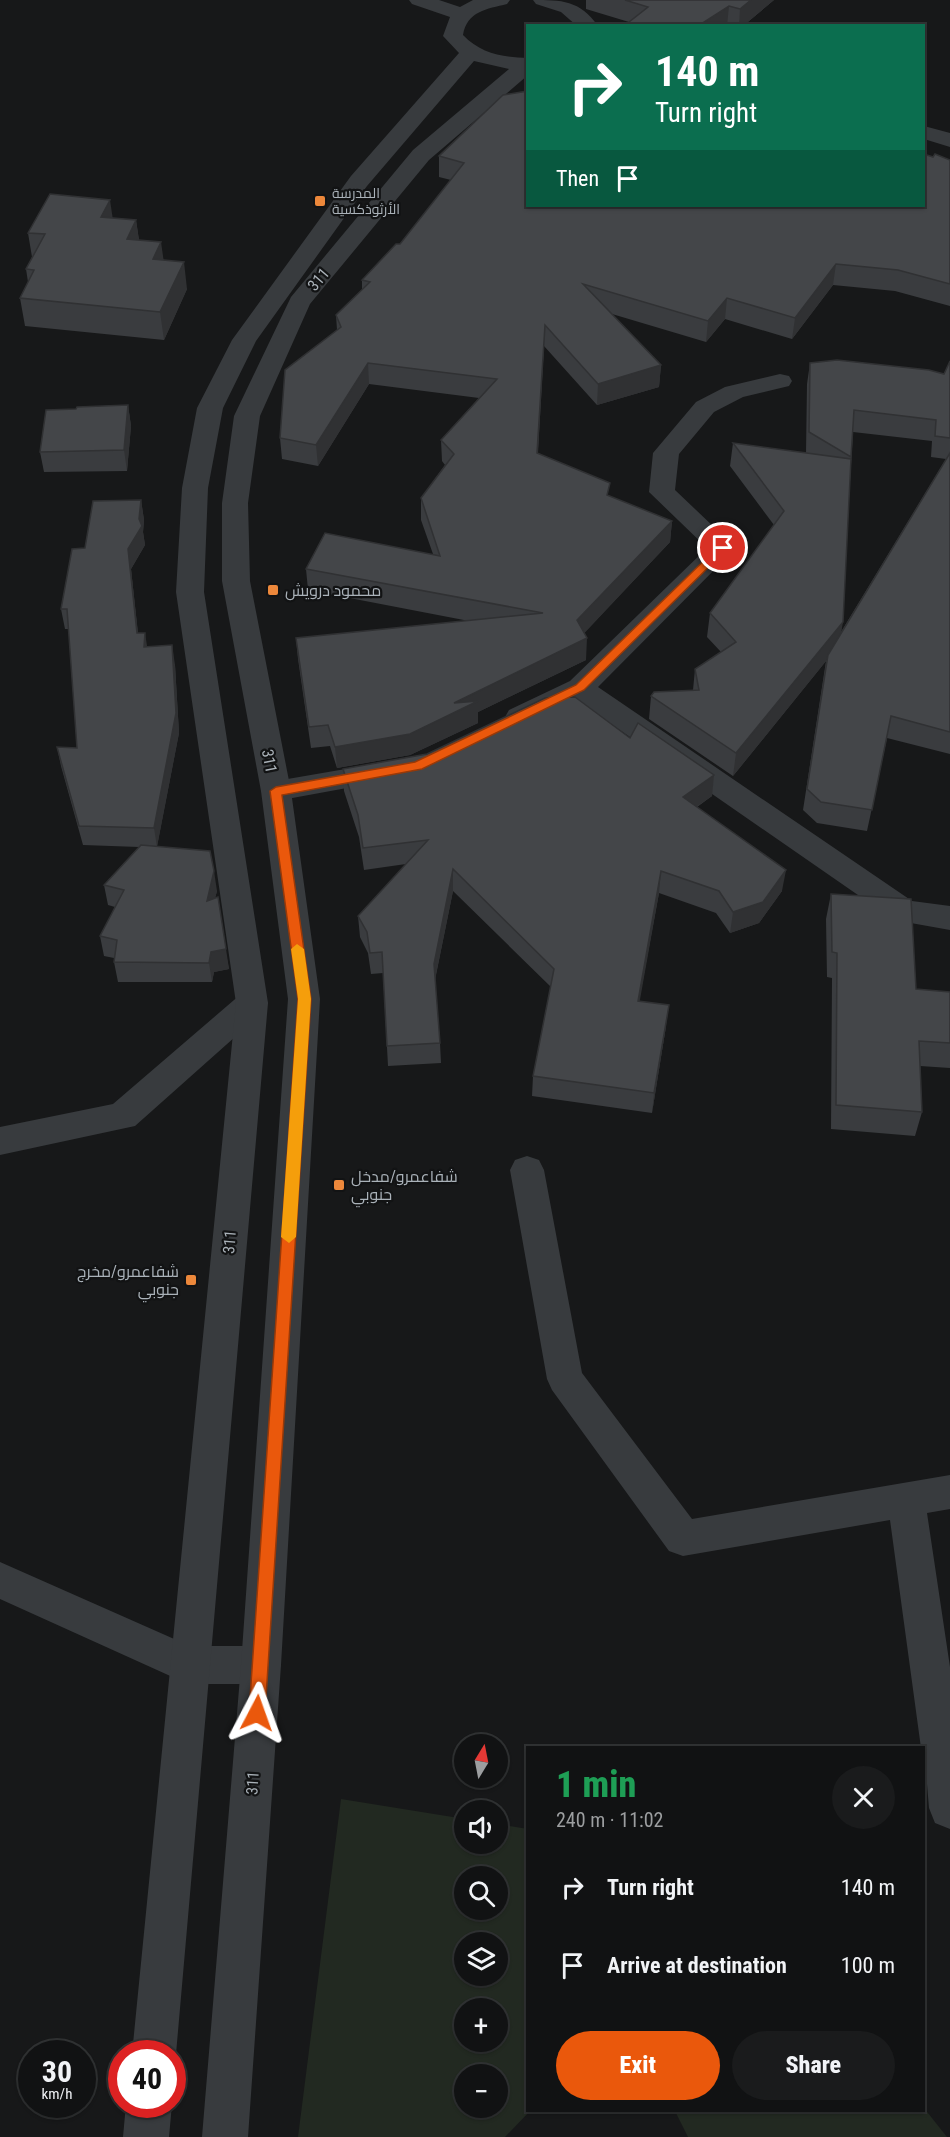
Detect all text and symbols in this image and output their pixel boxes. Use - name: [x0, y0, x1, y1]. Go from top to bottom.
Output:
- text: 140 m: [655, 47, 760, 96]
- icon: right: [556, 48, 634, 126]
- text: Turn right: [655, 97, 757, 129]
- icon: arrive: [611, 162, 644, 195]
- text: Then: [556, 166, 599, 191]
- place label: المدرسة الأرثوذكسية: [332, 185, 400, 217]
- marker: المدرسة الأرثوذكسية: [313, 194, 327, 208]
- street label: 311: [303, 264, 333, 295]
- pin: [697, 522, 748, 573]
- icon: arrive: [706, 531, 739, 564]
- place label: محمود درويش: [285, 581, 381, 601]
- marker: محمود درويش: [266, 583, 280, 597]
- street label: 311: [258, 748, 281, 775]
- place label: شفاعمرو/مدخل جنوبي: [351, 1167, 458, 1208]
- marker: شفاعمرو/مدخل جنوبي: [332, 1178, 346, 1192]
- street label: 311: [219, 1229, 240, 1255]
- place label: شفاعمرو/مخرج جنوبي: [77, 1262, 179, 1303]
- marker: شفاعمرو/مخرج جنوبي: [184, 1273, 198, 1287]
- position arrow: [225, 1681, 289, 1745]
- north arrow: [454, 1734, 508, 1788]
- map controls: [454, 1734, 508, 2118]
- text: 1 min: [556, 1764, 636, 1806]
- button: close: [832, 1766, 895, 1829]
- street label: 311: [242, 1771, 263, 1796]
- button: sound: [454, 1800, 508, 1854]
- text: 240 m · 11:02: [556, 1808, 663, 1832]
- button: search: [454, 1866, 508, 1920]
- icon: right: [556, 1871, 589, 1904]
- text: Turn right: [607, 1875, 694, 1900]
- text: 140 m: [841, 1875, 895, 1900]
- button: layers: [454, 1932, 508, 1986]
- icon: arrive: [556, 1949, 589, 1982]
- text: Arrive at destination: [607, 1953, 787, 1978]
- text: 100 m: [841, 1953, 895, 1978]
- button: +: [454, 1998, 508, 2052]
- button: Exit: [556, 2031, 720, 2100]
- button: Share: [732, 2031, 895, 2100]
- speed limit sign: 40: [108, 2040, 186, 2118]
- text: 30: [42, 2054, 72, 2089]
- button: −: [454, 2064, 508, 2118]
- text: km/h: [42, 2085, 72, 2103]

